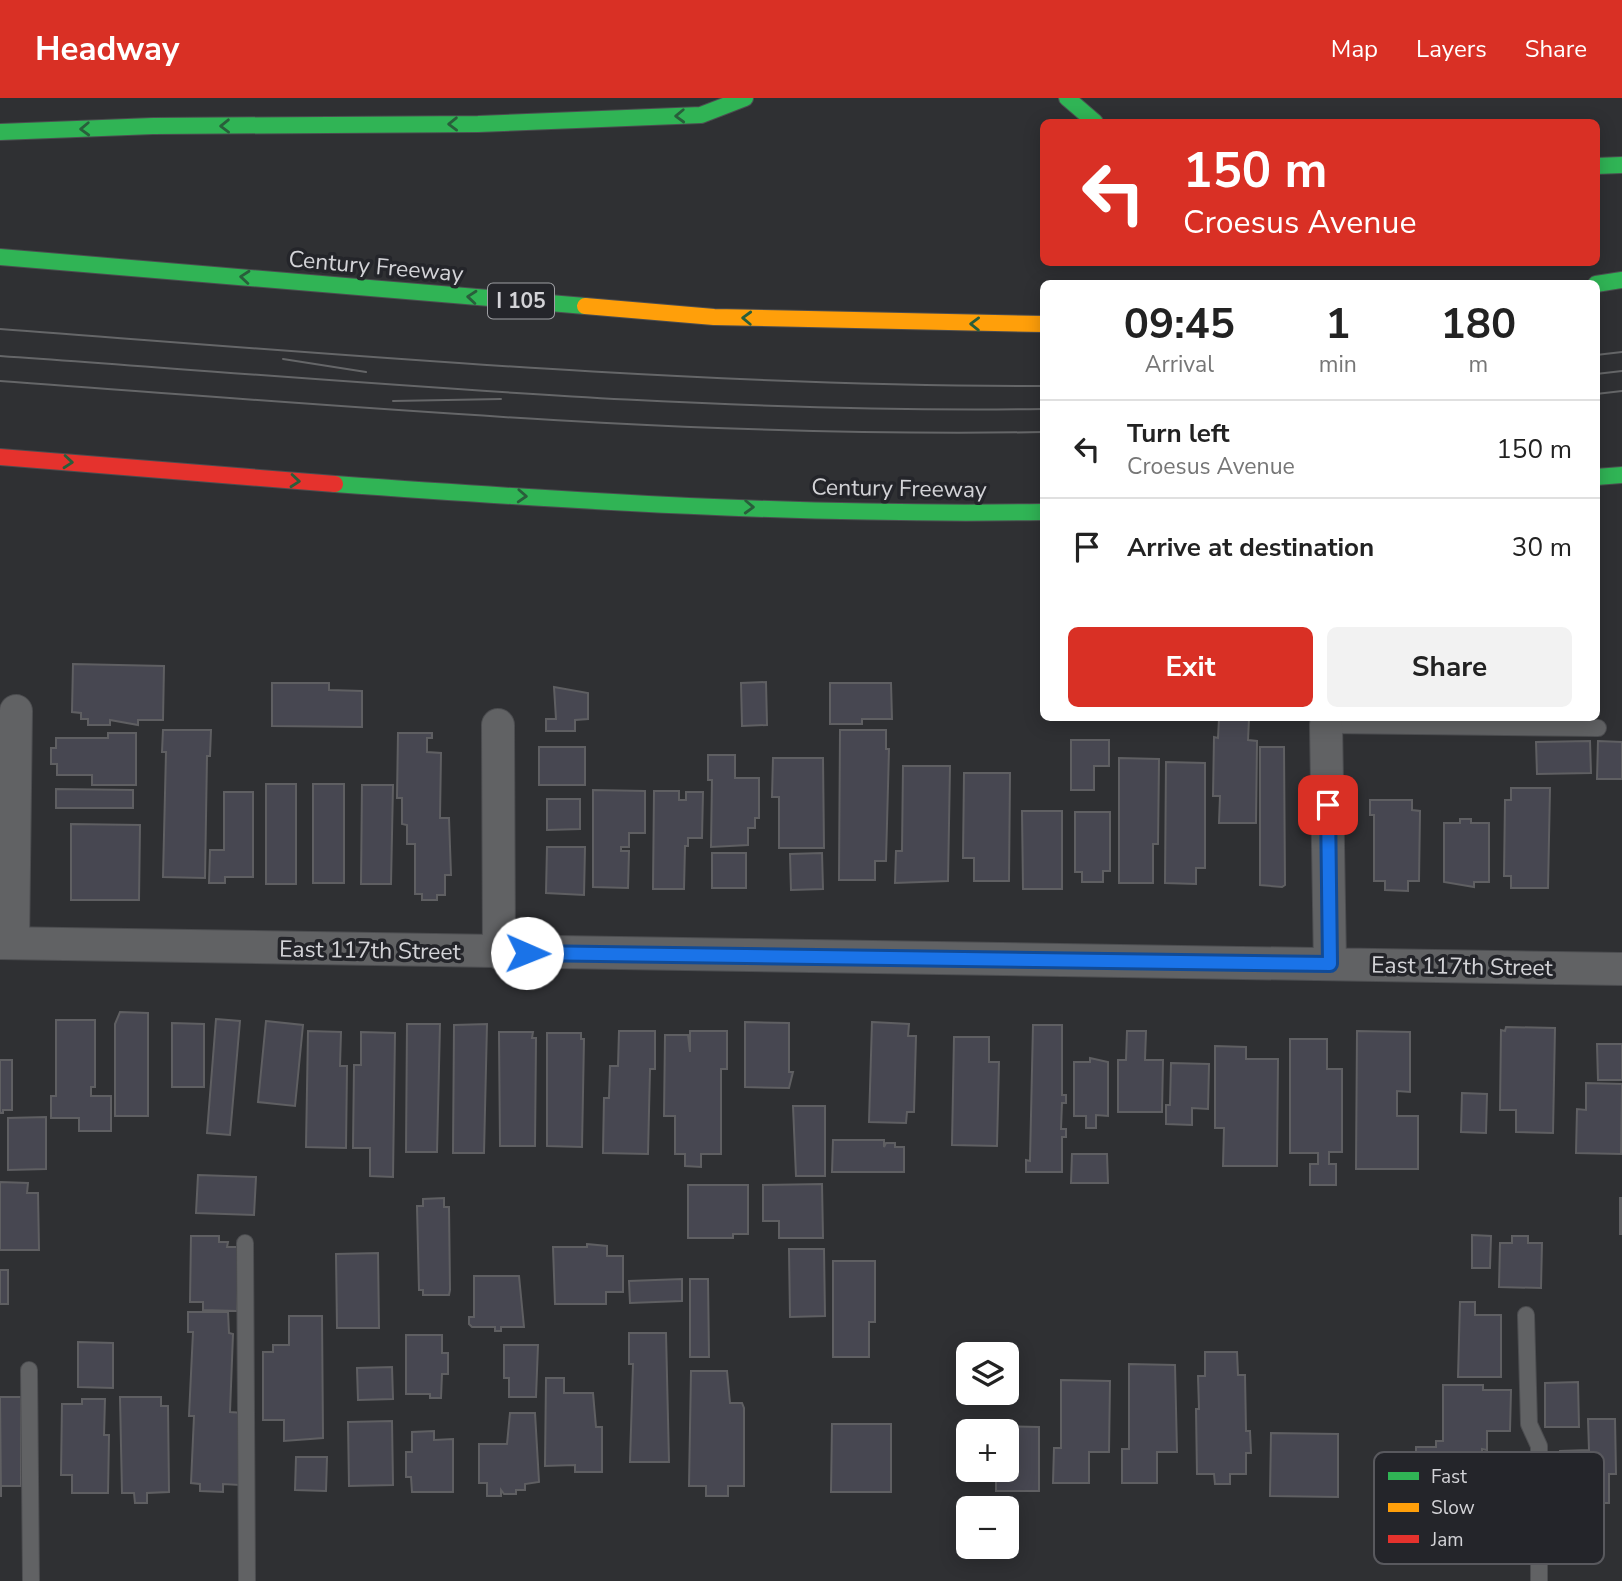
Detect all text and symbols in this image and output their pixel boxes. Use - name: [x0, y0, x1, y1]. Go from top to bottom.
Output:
- text: Headway: [35, 27, 179, 72]
- text: Map: [1331, 33, 1378, 65]
- text: Layers: [1416, 33, 1487, 65]
- text: Share: [1525, 33, 1587, 65]
- one-way arrow: [675, 108, 686, 123]
- one-way arrow: [447, 116, 458, 132]
- one-way arrow: [220, 118, 230, 134]
- one-way arrow: [79, 121, 90, 136]
- text: 150 m: [1183, 137, 1327, 204]
- icon: left: [1068, 147, 1159, 238]
- text: Croesus Avenue: [1183, 201, 1416, 244]
- street label: Century Freeway: [287, 243, 465, 290]
- one-way arrow: [239, 270, 250, 285]
- road number: I 105: [488, 284, 554, 318]
- one-way arrow: [466, 290, 477, 305]
- text: 09:45: [1124, 296, 1235, 353]
- text: 1: [1325, 296, 1350, 353]
- text: 180: [1441, 296, 1516, 353]
- one-way arrow: [742, 311, 753, 326]
- one-way arrow: [969, 317, 980, 332]
- text: Arrival: [1145, 349, 1214, 380]
- text: min: [1319, 349, 1357, 380]
- text: m: [1469, 349, 1488, 380]
- text: Turn left: [1127, 416, 1230, 451]
- icon: left: [1068, 430, 1106, 468]
- text: 150 m: [1496, 432, 1572, 467]
- text: Croesus Avenue: [1127, 451, 1295, 482]
- one-way arrow: [63, 454, 74, 469]
- street label: Century Freeway: [811, 471, 987, 506]
- one-way arrow: [290, 473, 301, 488]
- one-way arrow: [517, 488, 528, 503]
- one-way arrow: [744, 499, 755, 515]
- icon: arrive: [1068, 528, 1106, 566]
- text: Arrive at destination: [1127, 530, 1374, 565]
- text: 30 m: [1512, 530, 1572, 565]
- button: Exit: [1068, 627, 1313, 707]
- button: Share: [1327, 627, 1572, 707]
- pin: [1298, 775, 1358, 835]
- icon: arrive: [1309, 786, 1347, 824]
- position arrow: [490, 916, 564, 990]
- street label: East 117th Street: [279, 933, 462, 968]
- street label: East 117th Street: [1371, 949, 1554, 984]
- map controls: [956, 1342, 1019, 1559]
- button: layers: [956, 1342, 1019, 1405]
- button: +: [956, 1419, 1019, 1482]
- legend: [1374, 1452, 1604, 1564]
- text: Fast: [1431, 1464, 1467, 1490]
- text: Slow: [1431, 1495, 1475, 1521]
- button: −: [956, 1496, 1019, 1559]
- text: Jam: [1430, 1527, 1464, 1553]

